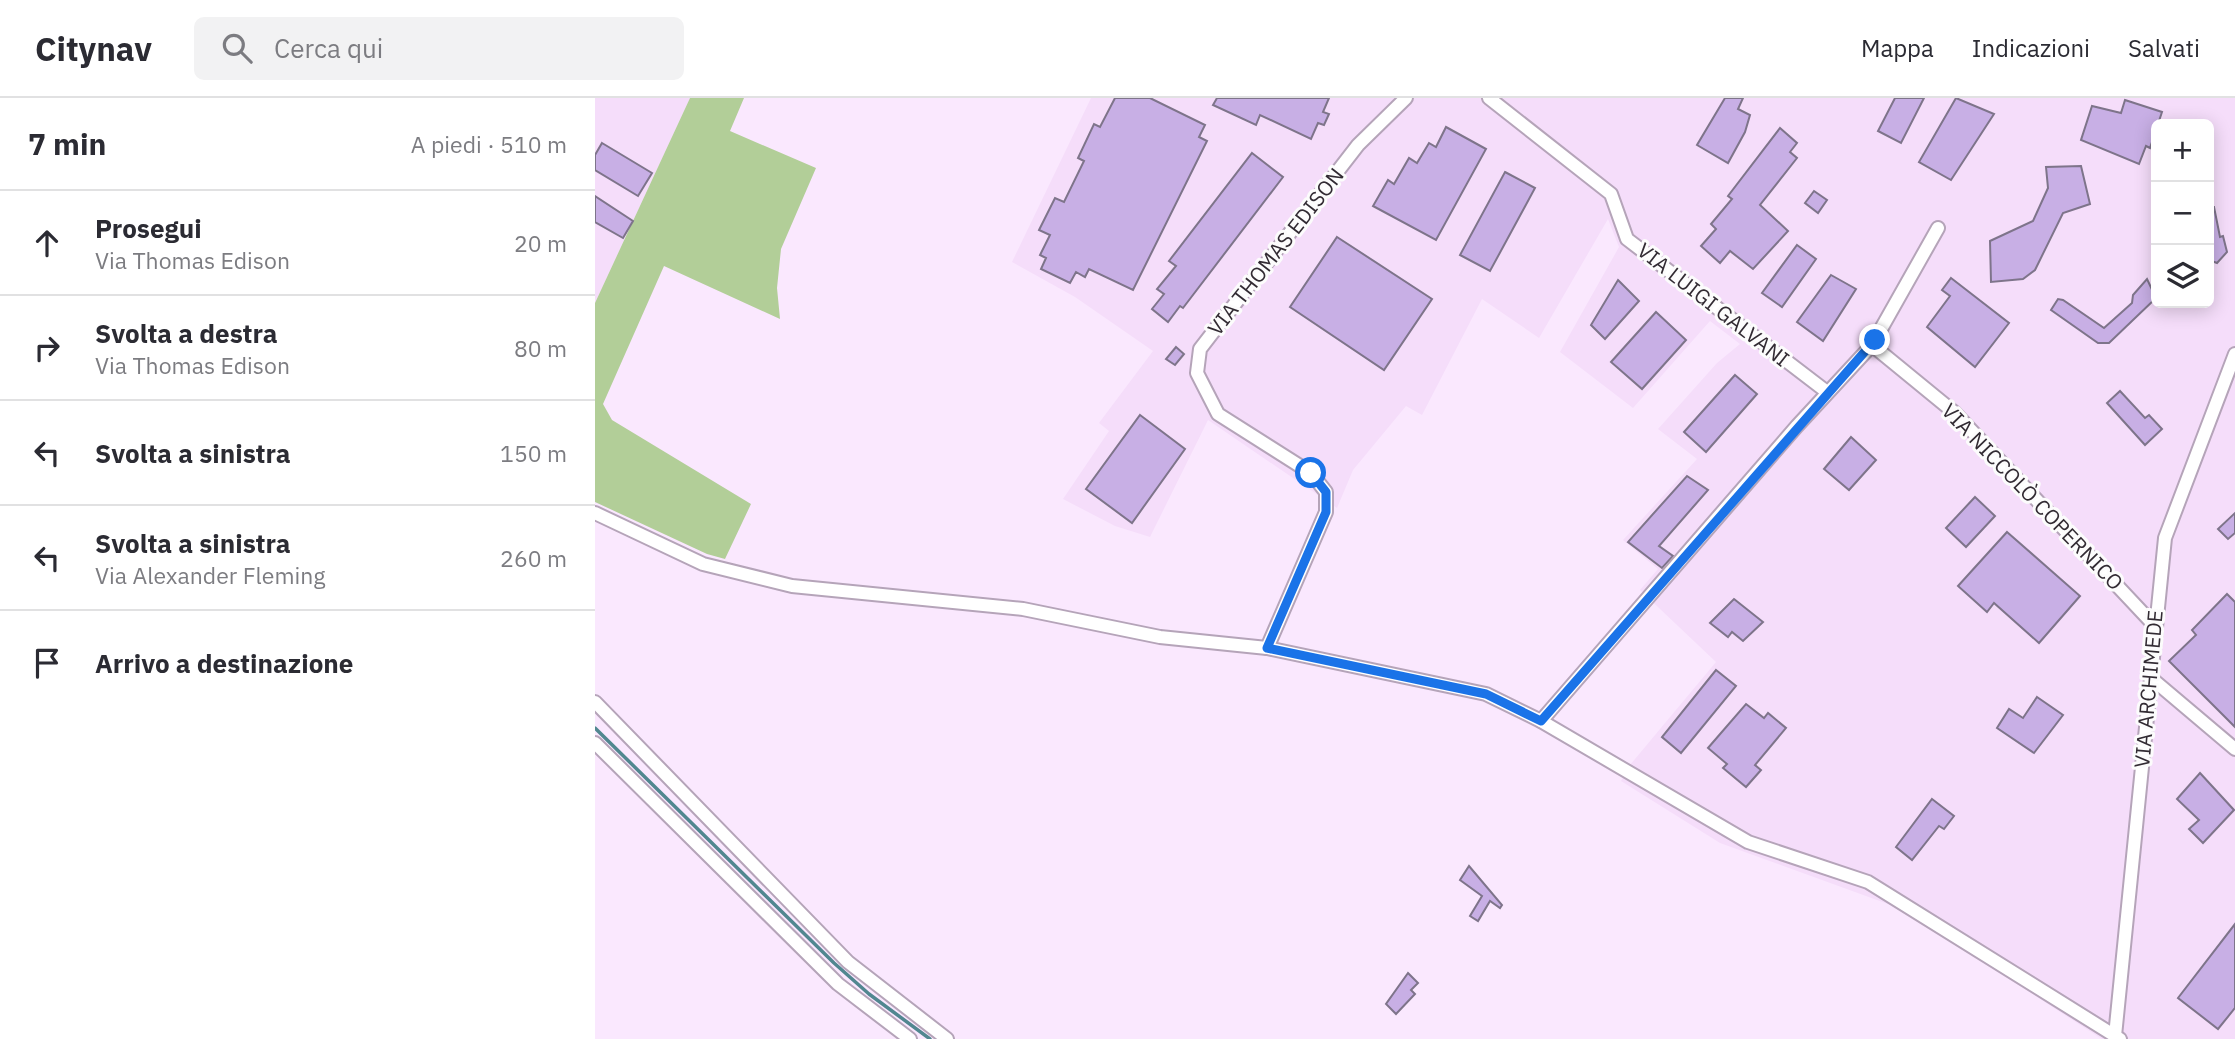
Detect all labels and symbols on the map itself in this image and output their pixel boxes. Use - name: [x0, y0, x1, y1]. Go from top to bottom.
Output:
- street label: VIA THOMAS EDISON: [1201, 162, 1350, 341]
- street label: VIA LUIGI GALVANI: [1632, 236, 1796, 373]
- route end: [1859, 324, 1890, 355]
- street label: VIA NICCOLÒ COPERNICO: [1936, 397, 2130, 596]
- route start: [1295, 457, 1326, 488]
- street label: VIA ARCHIMEDE: [2127, 609, 2169, 769]

